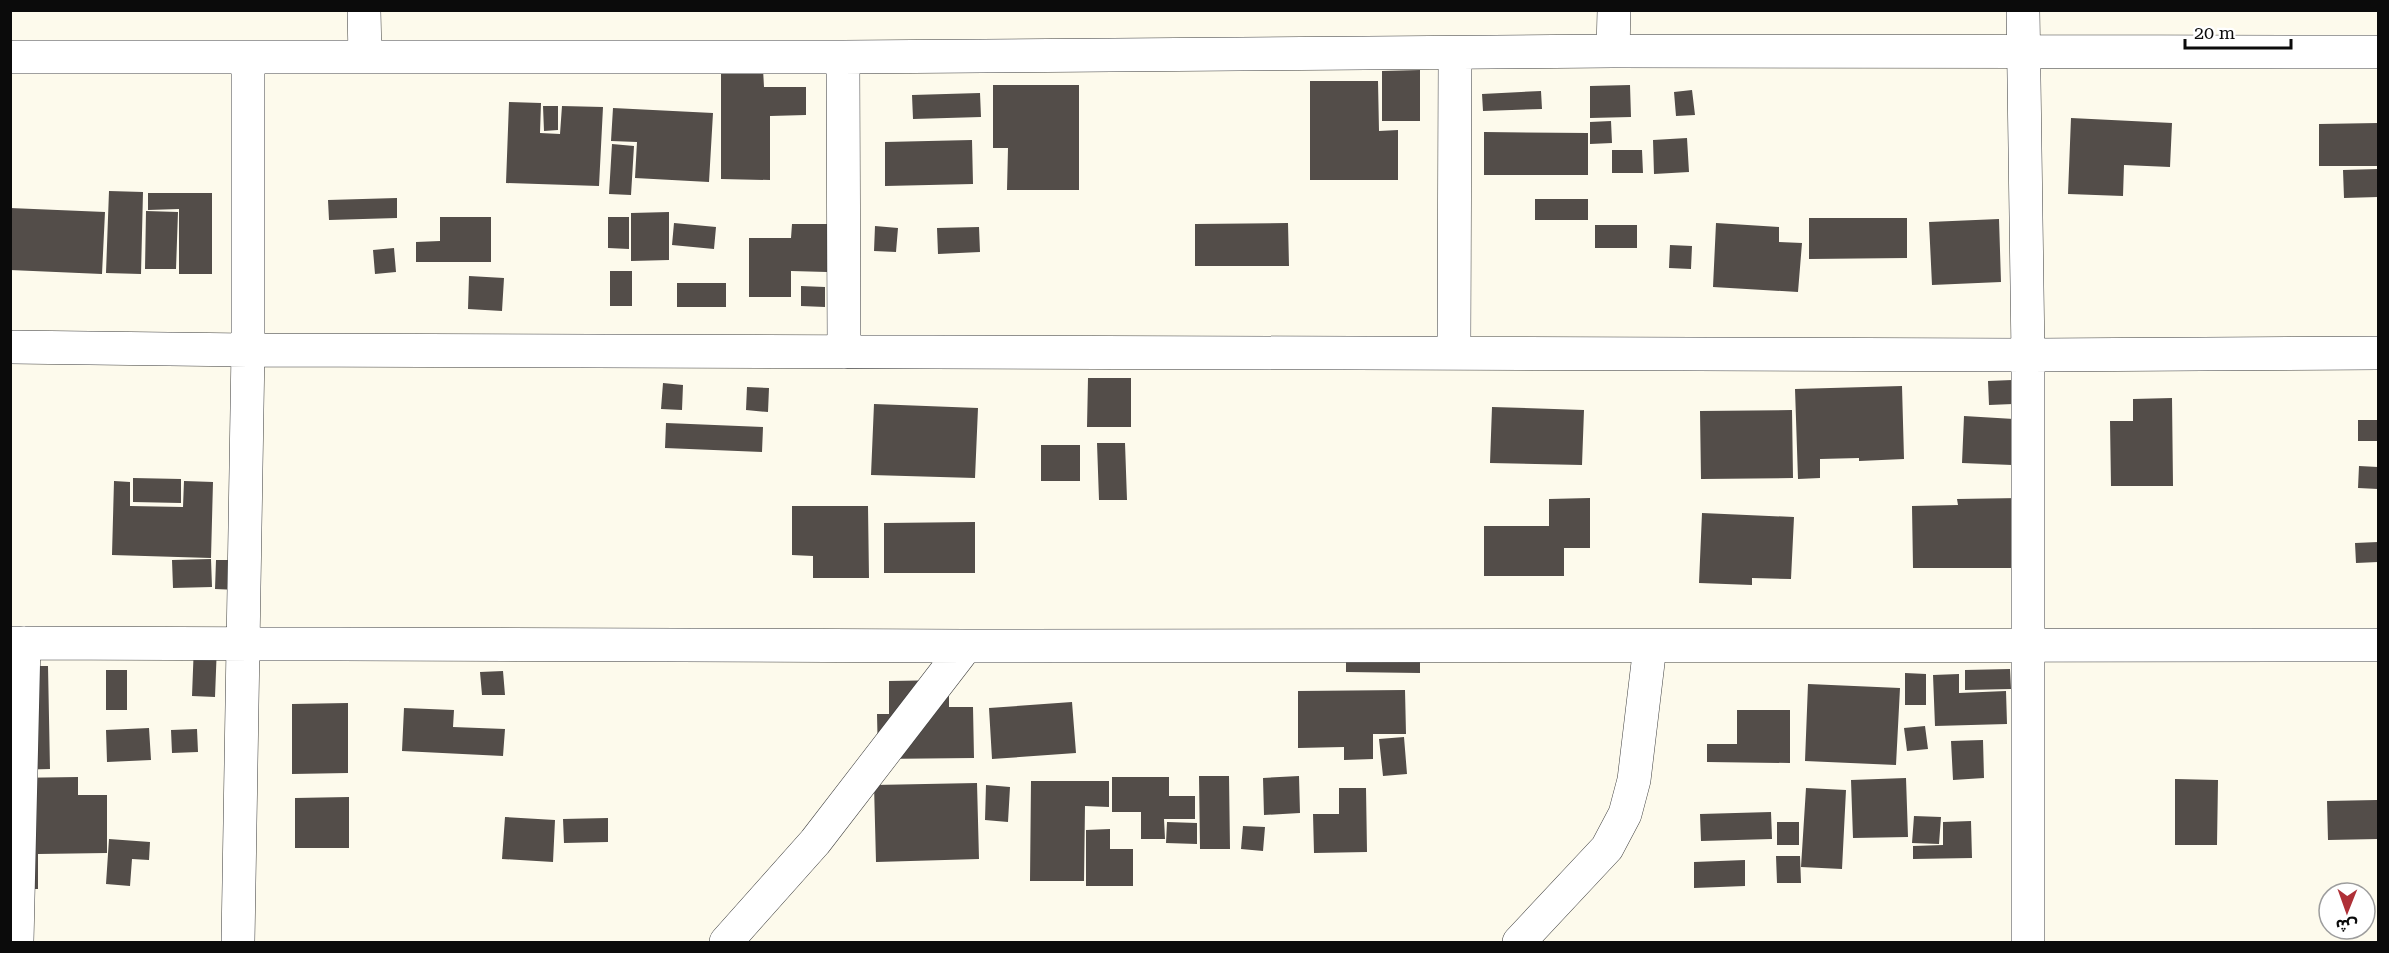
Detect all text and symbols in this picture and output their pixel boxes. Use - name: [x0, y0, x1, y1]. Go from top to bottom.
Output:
- scale bar: [2185, 12, 2292, 50]
- text: 20 m: [2194, 22, 2235, 43]
- north arrow: [2317, 881, 2377, 941]
- text: ش: [2336, 916, 2358, 935]

